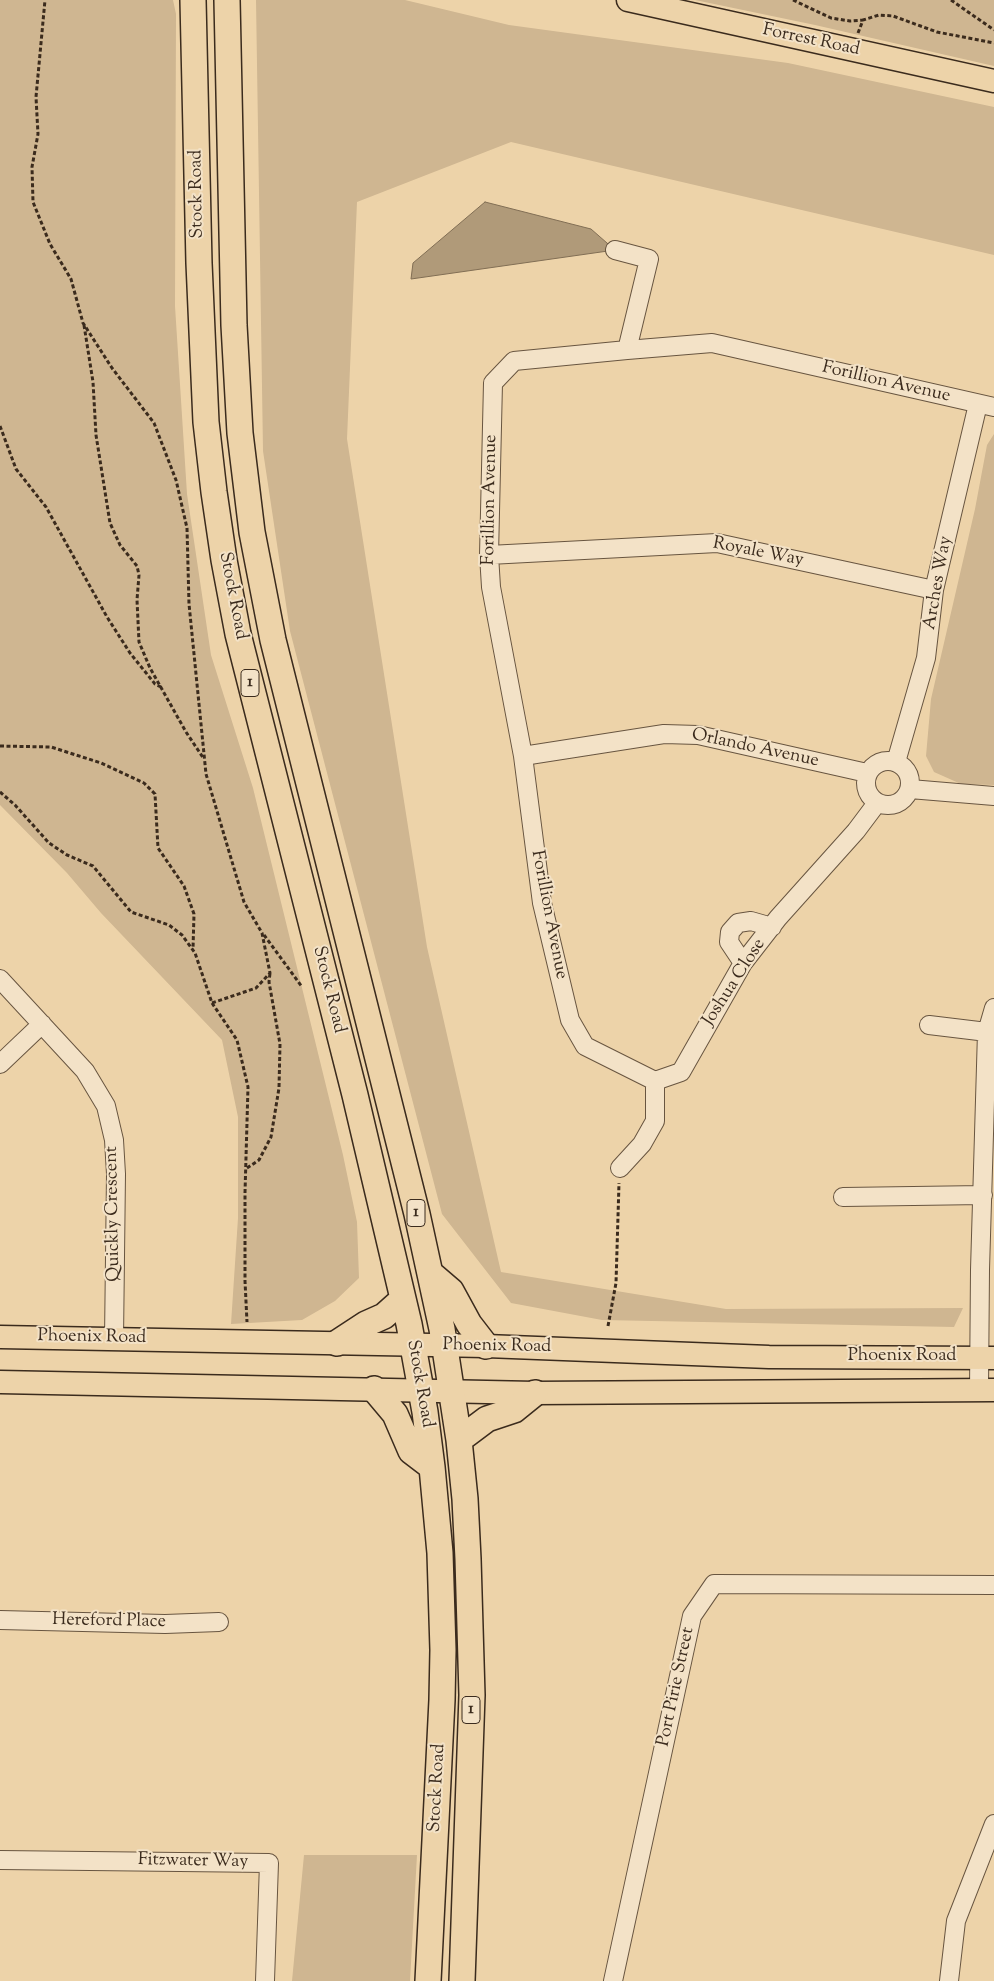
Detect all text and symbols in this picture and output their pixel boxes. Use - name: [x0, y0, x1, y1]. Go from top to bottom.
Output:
- street label: Forrest Road: [760, 20, 862, 62]
- street label: Stock Road: [186, 149, 210, 239]
- street label: Forillion Avenue: [820, 358, 952, 408]
- street label: Forillion Avenue: [479, 434, 503, 566]
- street label: Royale Way: [711, 534, 805, 572]
- street label: Arches Way: [920, 535, 958, 631]
- street label: Stock Road: [213, 550, 251, 642]
- road number: 1: [241, 670, 259, 696]
- street label: Orlando Avenue: [689, 725, 821, 773]
- street label: Forillion Avenue: [525, 849, 571, 981]
- street label: Joshua Close: [699, 935, 771, 1031]
- street label: Stock Road: [307, 944, 349, 1036]
- street label: Quickly Crescent: [102, 1146, 126, 1282]
- road number: 1: [407, 1200, 425, 1226]
- street label: Phoenix Road: [37, 1326, 147, 1350]
- street label: Phoenix Road: [442, 1335, 552, 1359]
- street label: Stock Road: [401, 1338, 437, 1430]
- street label: Phoenix Road: [848, 1346, 956, 1368]
- street label: Hereford Place: [52, 1610, 166, 1634]
- street label: Port Pirie Street: [654, 1625, 700, 1749]
- road number: 1: [462, 1696, 480, 1724]
- street label: Stock Road: [425, 1743, 451, 1833]
- street label: Fitzwater Way: [138, 1850, 248, 1874]

